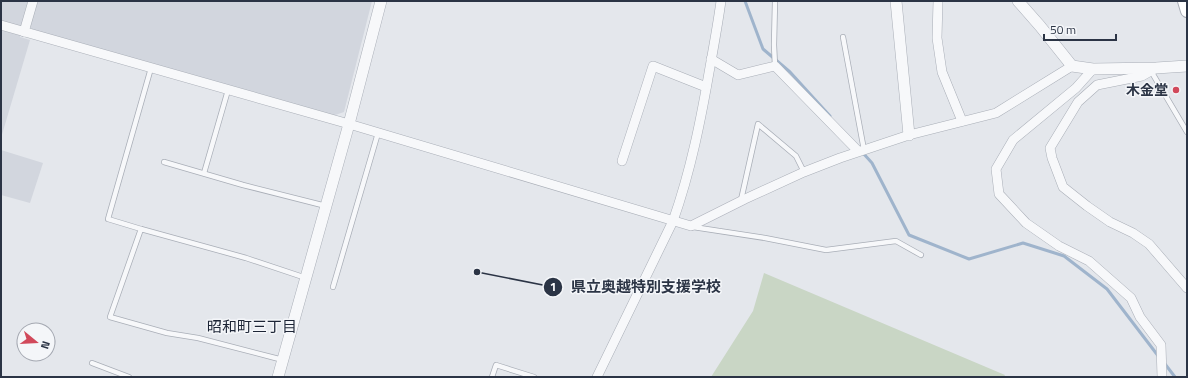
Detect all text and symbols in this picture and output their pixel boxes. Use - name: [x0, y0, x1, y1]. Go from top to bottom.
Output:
- scale bar: [1044, 16, 1116, 42]
- text: 50 m: [1050, 20, 1076, 39]
- place label: 木金堂: [1126, 79, 1168, 100]
- marker: 木金堂: [1171, 85, 1181, 95]
- callout: 県立奥越特別支援学校: [543, 274, 729, 301]
- text: 県立奥越特別支援学校: [571, 275, 721, 298]
- text: 1: [550, 277, 556, 296]
- district label: 昭和町三丁目: [207, 315, 297, 338]
- north arrow: [16, 322, 56, 362]
- text: N: [37, 339, 54, 351]

